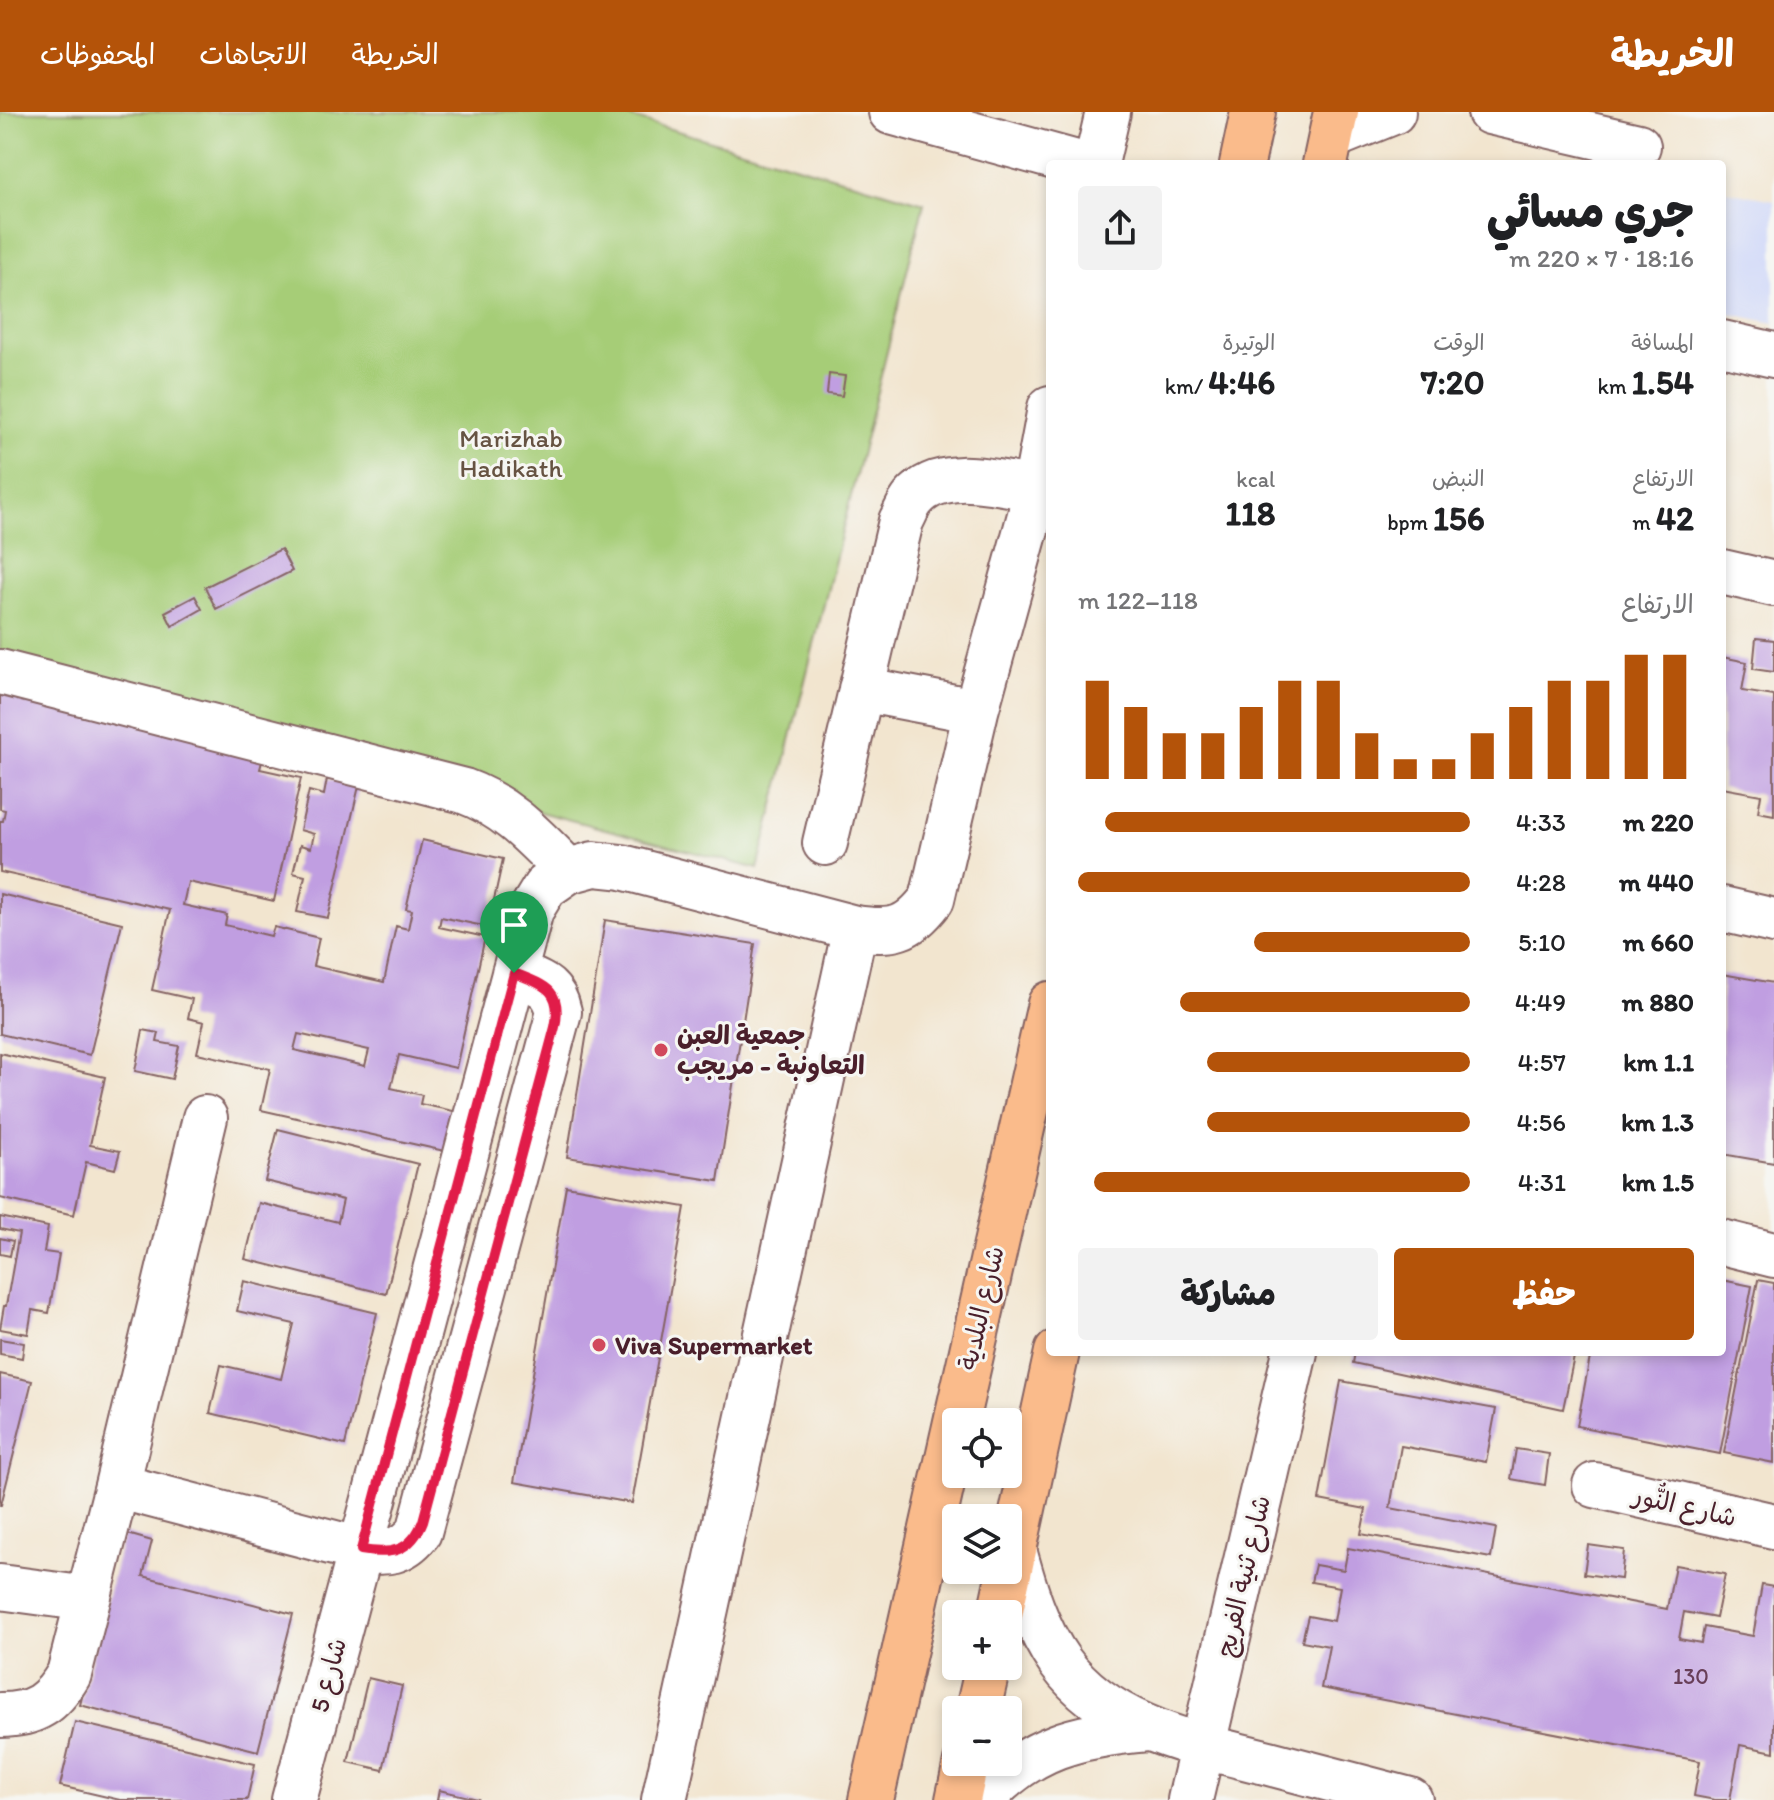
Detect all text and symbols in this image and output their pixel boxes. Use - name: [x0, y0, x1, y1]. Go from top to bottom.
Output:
- text: الخريطة: [1610, 31, 1734, 77]
- text: المحفوظات: [40, 37, 155, 71]
- text: الاتجاهات: [199, 37, 307, 71]
- text: الخريطة: [351, 37, 439, 71]
- text: جري مسائي: [1487, 185, 1694, 238]
- button: share: [1078, 186, 1162, 270]
- text: 18:16 · 7 × 220 m: [1509, 242, 1694, 274]
- text: الوتيرة: [1222, 329, 1275, 356]
- text: الوقت: [1433, 329, 1485, 356]
- text: المسافة: [1631, 329, 1694, 356]
- text: 4:46: [1208, 362, 1275, 403]
- text: 7:20: [1421, 362, 1485, 403]
- text: 1.54: [1632, 362, 1694, 403]
- text: /km: [1165, 373, 1208, 400]
- text: km: [1598, 373, 1632, 400]
- park label: Marizhab Hadikath: [459, 422, 563, 484]
- text: النبض: [1432, 465, 1485, 492]
- text: الارتفاع: [1632, 465, 1694, 492]
- text: kcal: [1236, 466, 1275, 493]
- text: 118: [1225, 493, 1275, 534]
- text: 156: [1433, 498, 1485, 539]
- text: 42: [1656, 498, 1694, 539]
- text: bpm: [1387, 509, 1433, 536]
- text: m: [1632, 509, 1656, 536]
- text: 118–122 m: [1078, 584, 1198, 616]
- text: الارتفاع: [1621, 588, 1694, 620]
- text: 4:33: [1516, 806, 1566, 838]
- text: 220 m: [1623, 806, 1694, 838]
- text: 4:28: [1516, 866, 1566, 898]
- text: 440 m: [1619, 866, 1694, 898]
- pin: [480, 891, 548, 973]
- icon: arrive: [492, 903, 536, 947]
- text: 5:10: [1518, 926, 1566, 958]
- text: 660 m: [1623, 926, 1694, 958]
- text: 4:49: [1515, 986, 1566, 1018]
- text: 880 m: [1622, 986, 1694, 1018]
- place label: جمعية العبن التعاونبة - مريجب: [677, 1019, 865, 1083]
- marker: جمعية العبن التعاونبة - مريجب: [652, 1041, 670, 1059]
- text: 4:57: [1517, 1046, 1566, 1078]
- text: 1.1 km: [1623, 1046, 1694, 1078]
- text: 4:56: [1517, 1106, 1566, 1138]
- text: 1.3 km: [1621, 1106, 1694, 1138]
- text: 4:31: [1518, 1166, 1566, 1198]
- text: 1.5 km: [1622, 1166, 1694, 1198]
- street label: شارع البلدية: [951, 1243, 1013, 1374]
- button: مشاركة: [1078, 1248, 1378, 1340]
- button: حفظ: [1394, 1248, 1694, 1340]
- place label: Viva Supermarket: [615, 1329, 813, 1361]
- marker: Viva Supermarket: [590, 1336, 608, 1354]
- map controls: [942, 1408, 1022, 1776]
- button: locate: [942, 1408, 1022, 1488]
- street label: شارع النُّور: [1628, 1475, 1740, 1535]
- street label: شارع ثنية الفريج: [1209, 1492, 1279, 1660]
- button: layers: [942, 1504, 1022, 1584]
- button: +: [942, 1600, 1022, 1680]
- street label: شارع 5: [303, 1634, 355, 1716]
- house number: 130: [1673, 1663, 1709, 1690]
- button: −: [942, 1696, 1022, 1776]

